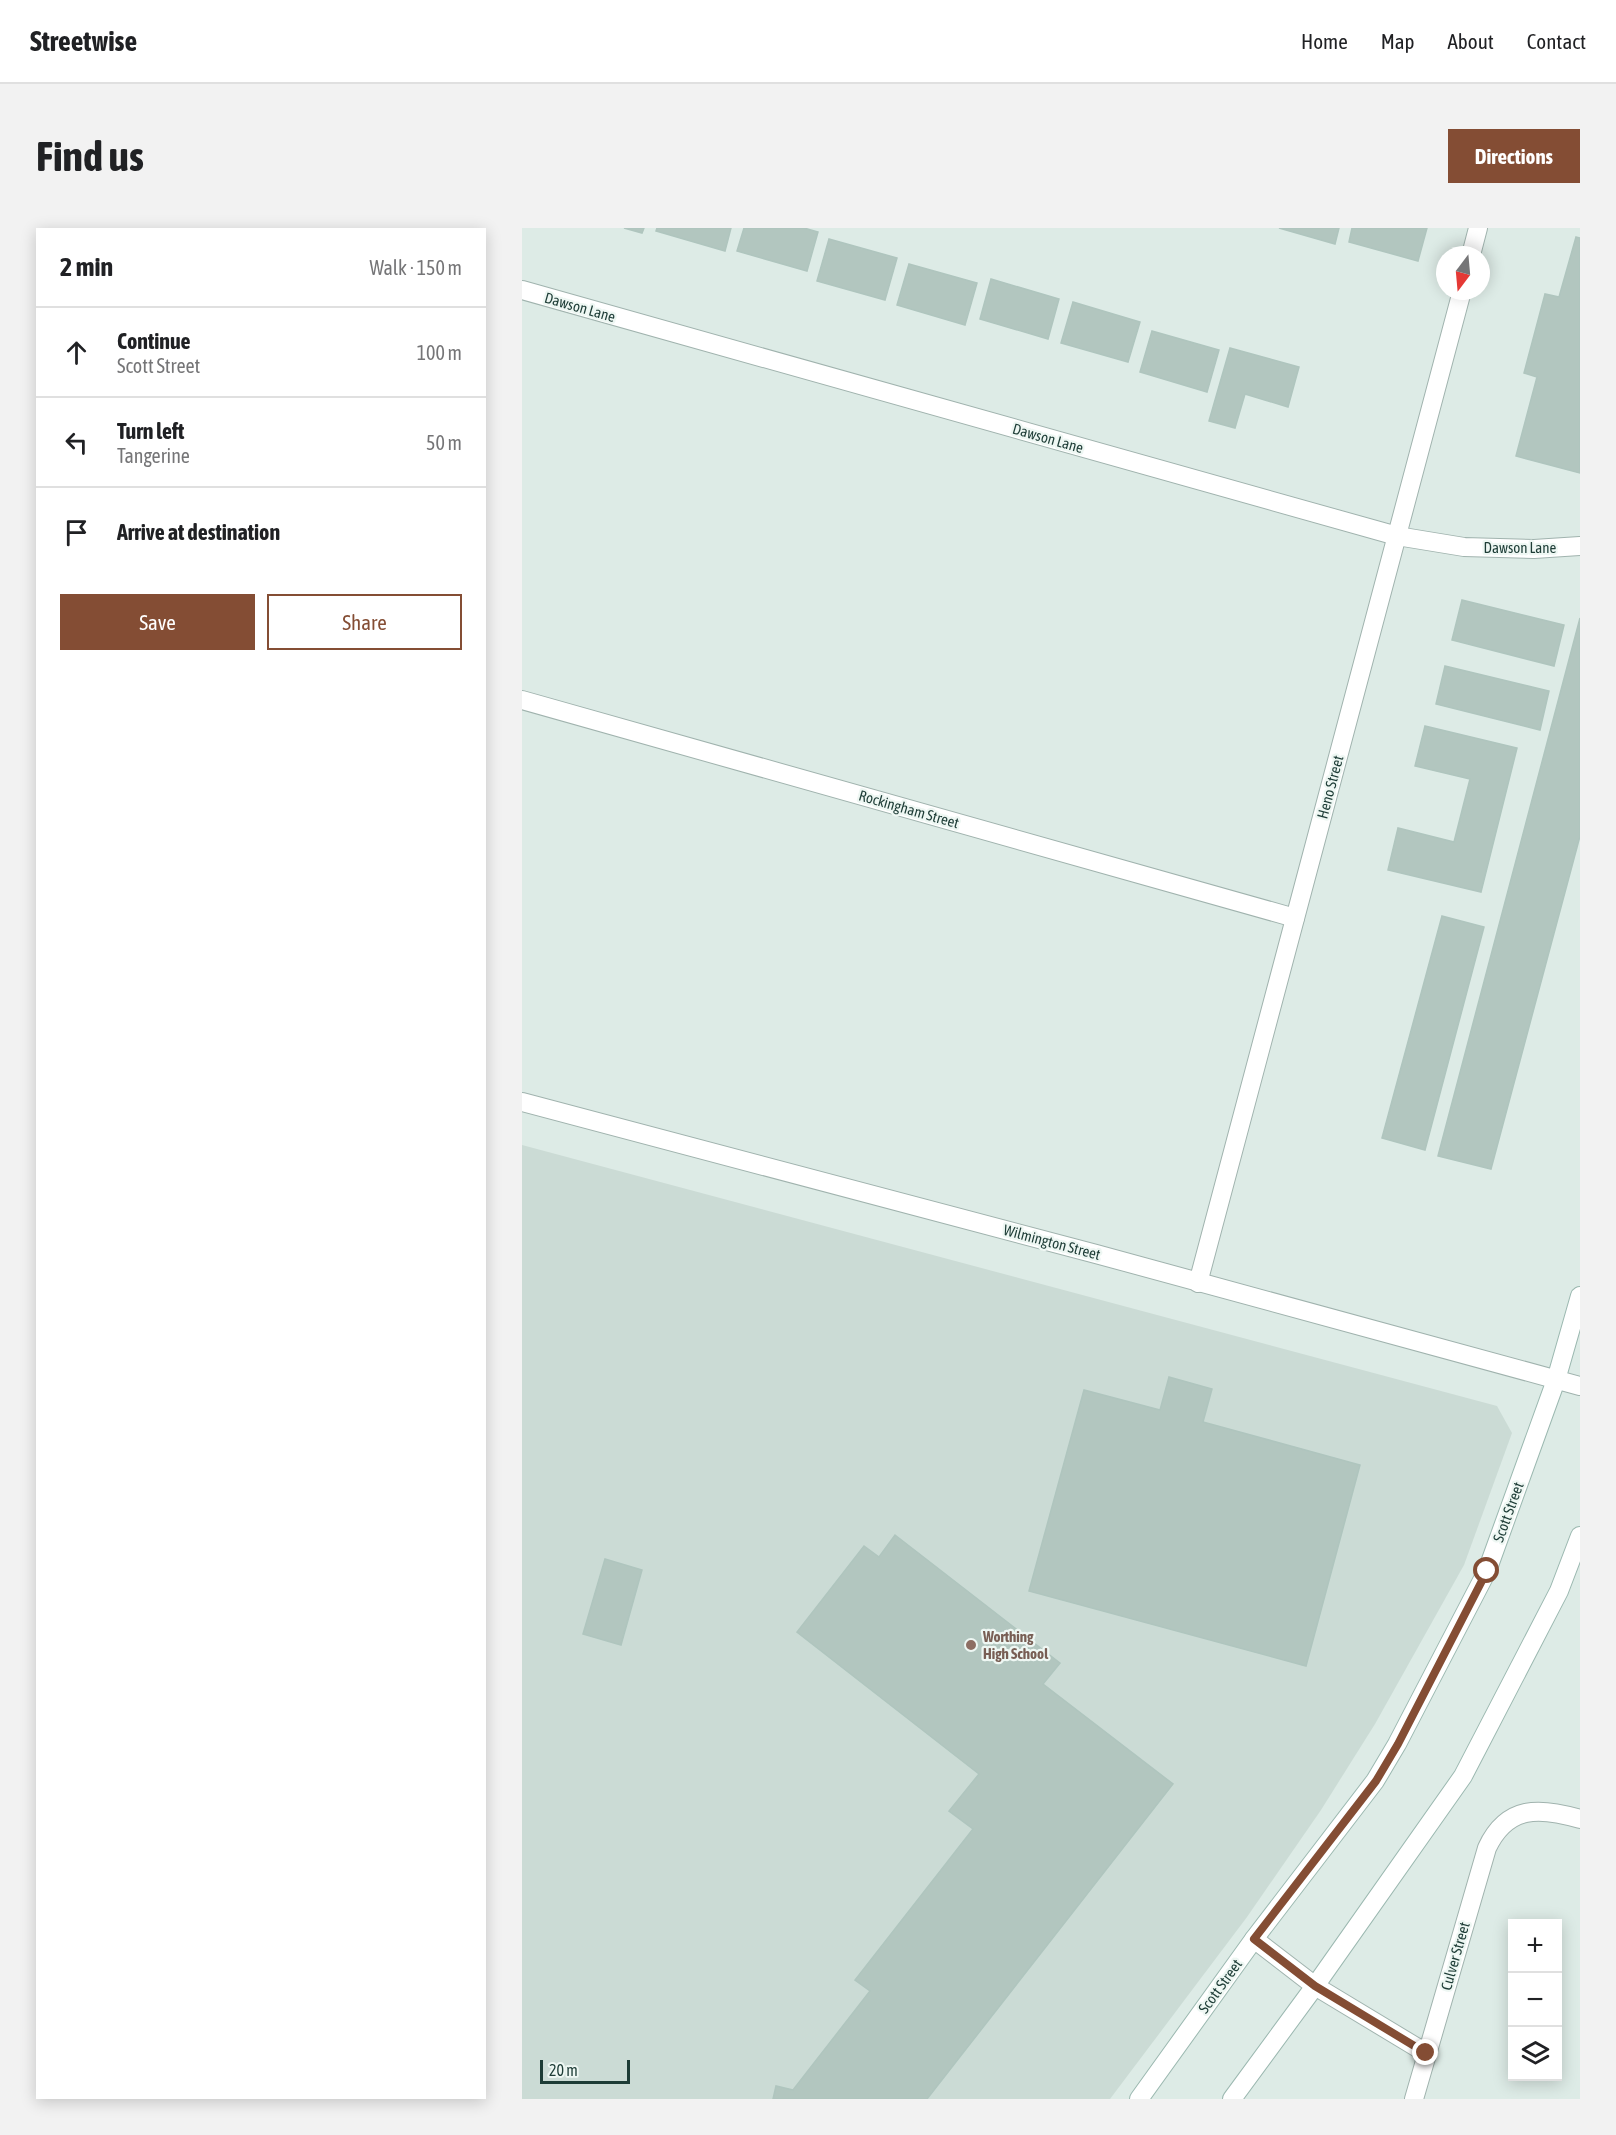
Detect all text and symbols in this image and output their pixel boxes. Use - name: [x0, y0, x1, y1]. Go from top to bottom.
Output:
- text: Streetwise: [30, 25, 137, 57]
- text: Home: [1301, 29, 1348, 53]
- text: Map: [1381, 29, 1415, 53]
- text: About: [1448, 29, 1494, 53]
- text: Contact: [1527, 29, 1586, 53]
- button: Directions: [1448, 129, 1580, 183]
- text: Find us: [36, 132, 144, 180]
- north arrow: [1436, 246, 1490, 300]
- text: 2 min: [60, 252, 113, 282]
- text: Walk · 150 m: [370, 256, 462, 279]
- street label: Dawson Lane: [543, 289, 618, 325]
- text: Continue: [117, 328, 191, 354]
- icon: ahead: [60, 336, 93, 369]
- text: 100 m: [417, 341, 462, 364]
- text: Scott Street: [117, 354, 200, 377]
- text: Turn left: [117, 418, 184, 444]
- street label: Dawson Lane: [1011, 420, 1086, 456]
- icon: left: [60, 426, 93, 459]
- text: 50 m: [426, 431, 462, 454]
- text: Tangerine: [117, 444, 190, 467]
- icon: arrive: [60, 516, 93, 549]
- text: Arrive at destination: [117, 519, 280, 545]
- street label: Dawson Lane: [1484, 539, 1557, 556]
- button: Save: [60, 594, 255, 650]
- button: Share: [267, 594, 462, 650]
- street label: Heno Street: [1313, 753, 1347, 821]
- street label: Rockingham Street: [857, 787, 961, 831]
- street label: Wilmington Street: [1002, 1221, 1102, 1263]
- street label: Scott Street: [1489, 1480, 1527, 1544]
- route start: [1473, 1557, 1499, 1583]
- place label: Worthing High School: [982, 1628, 1049, 1662]
- marker: Worthing High School: [964, 1638, 978, 1652]
- map controls: [1508, 1919, 1562, 2081]
- button: +: [1508, 1919, 1562, 1973]
- street label: Culver Street: [1437, 1920, 1473, 1992]
- street label: Scott Street: [1195, 1956, 1245, 2016]
- button: −: [1508, 1973, 1562, 2027]
- button: layers: [1508, 2027, 1562, 2081]
- route end: [1412, 2039, 1438, 2065]
- scale bar: [540, 2057, 630, 2084]
- text: 20 m: [549, 2061, 578, 2079]

